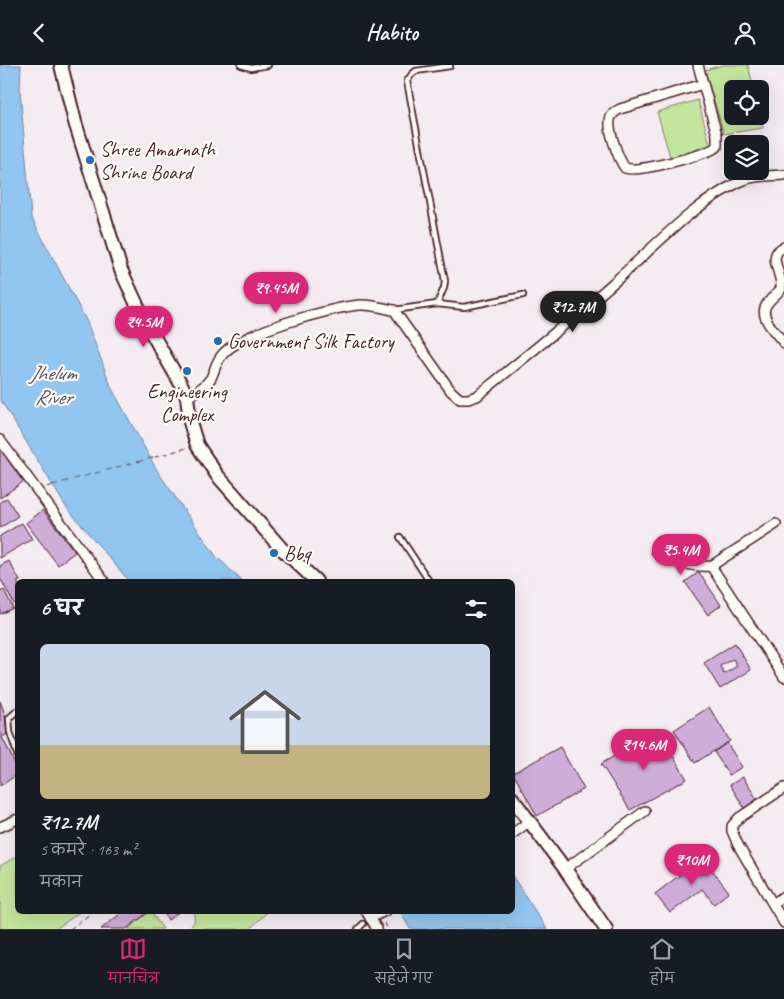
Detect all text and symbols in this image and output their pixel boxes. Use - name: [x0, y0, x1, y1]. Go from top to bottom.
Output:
- icon: back: [25, 19, 53, 47]
- text: Habito: [366, 19, 418, 47]
- icon: person: [731, 19, 759, 47]
- map controls: [724, 80, 769, 180]
- button: locate: [724, 80, 769, 125]
- button: layers: [724, 135, 769, 180]
- place label: Shree Amarnath Shrine Board: [100, 137, 216, 185]
- marker: Shree Amarnath Shrine Board: [84, 154, 96, 166]
- pin: ₹9.45M: [235, 271, 317, 314]
- text: ₹9.45M: [254, 278, 298, 298]
- pin: ₹12.7M: [532, 291, 614, 333]
- text: ₹12.7M: [551, 297, 595, 317]
- pin: ₹4.5M: [109, 305, 179, 348]
- text: ₹4.5M: [126, 312, 162, 332]
- place label: Government Silk Factory: [228, 329, 396, 354]
- marker: Government Silk Factory: [212, 335, 224, 347]
- water label: Jhelum River: [28, 360, 78, 410]
- marker: Engineering Complex: [181, 365, 193, 377]
- place label: Engineering Complex: [147, 379, 229, 427]
- pin: ₹5.4M: [646, 533, 716, 576]
- text: ₹5.4M: [663, 540, 699, 560]
- place label: Bbq: [284, 541, 313, 566]
- marker: Bbq: [268, 547, 280, 559]
- text: 6 घर: [40, 595, 83, 621]
- icon: filters: [462, 595, 490, 623]
- icon: home: [220, 677, 310, 767]
- pin: ₹14.6M: [603, 729, 685, 771]
- text: ₹14.6M: [622, 735, 666, 755]
- text: ₹12.7M: [40, 809, 97, 835]
- text: 5 कमरे · 163 m²: [40, 840, 136, 860]
- pin: ₹10M: [662, 843, 722, 886]
- text: ₹10M: [675, 850, 709, 870]
- text: मकान: [40, 872, 82, 892]
- tab: मानचित्र: [108, 935, 159, 994]
- tab: सहेजे गए: [375, 935, 433, 994]
- tab: होम: [648, 935, 676, 994]

